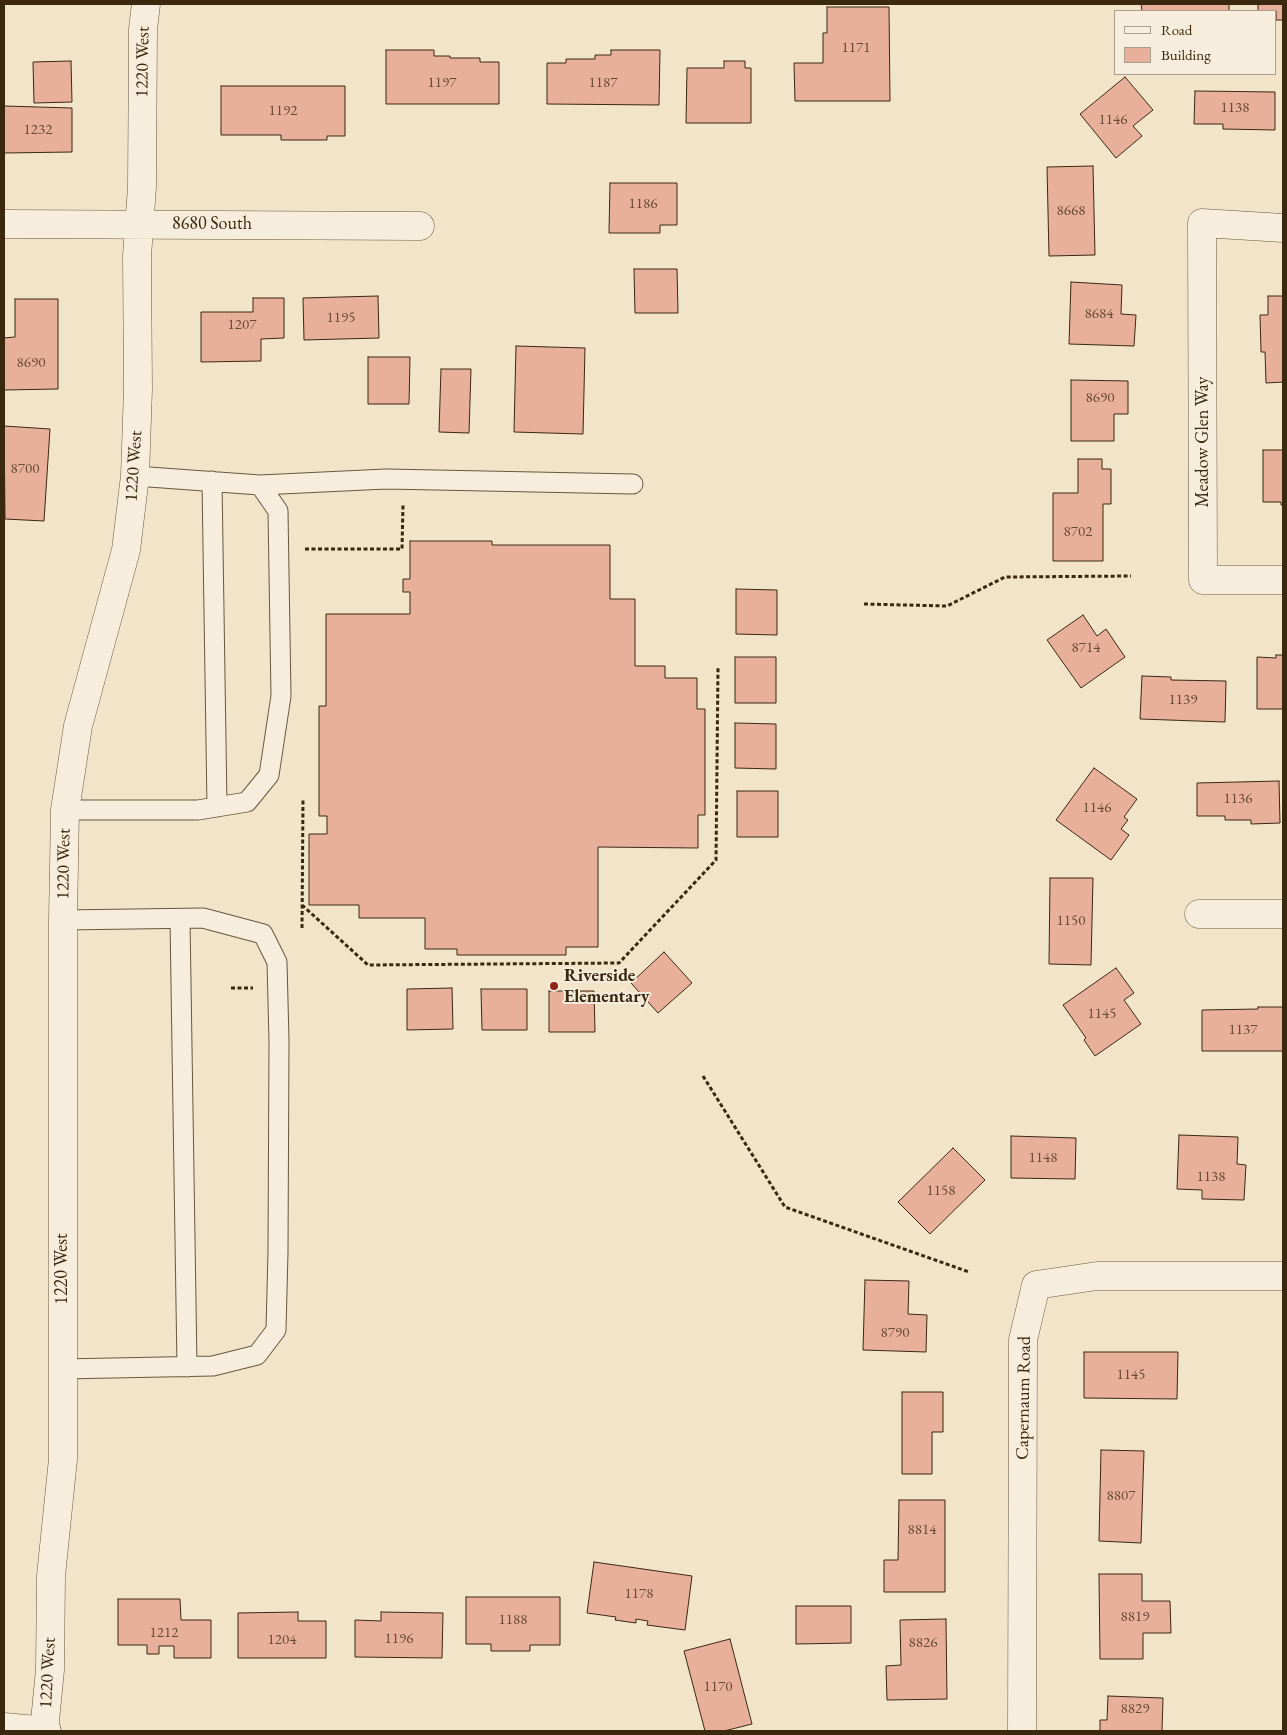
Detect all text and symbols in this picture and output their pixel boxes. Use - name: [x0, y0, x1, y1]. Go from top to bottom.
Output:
- legend: [1114, 10, 1277, 75]
- text: Road: [1161, 20, 1192, 39]
- street label: 1220 West: [132, 26, 154, 98]
- house number: 1171: [842, 39, 870, 57]
- text: Building: [1161, 45, 1211, 64]
- house number: 1197: [428, 74, 456, 92]
- house number: 1187: [589, 74, 617, 92]
- house number: 1138: [1221, 99, 1249, 117]
- house number: 1192: [269, 102, 297, 120]
- house number: 1146: [1099, 111, 1127, 129]
- house number: 1232: [24, 121, 52, 139]
- house number: 1186: [629, 195, 657, 213]
- house number: 8668: [1057, 202, 1085, 220]
- street label: 8680 South: [172, 213, 252, 235]
- house number: 8684: [1085, 305, 1113, 323]
- house number: 1195: [327, 309, 355, 327]
- house number: 1207: [228, 316, 256, 334]
- house number: 8690: [17, 354, 45, 372]
- street label: Meadow Glen Way: [1192, 377, 1214, 507]
- house number: 8690: [1086, 389, 1114, 407]
- street label: 1220 West: [121, 430, 147, 502]
- house number: 8700: [11, 460, 39, 478]
- house number: 8702: [1064, 523, 1092, 541]
- house number: 8714: [1072, 639, 1100, 657]
- house number: 1139: [1169, 691, 1197, 709]
- house number: 1136: [1224, 790, 1252, 808]
- house number: 1146: [1083, 799, 1111, 817]
- street label: 1220 West: [53, 828, 75, 900]
- house number: 1150: [1057, 912, 1085, 930]
- place label: Riverside Elementary: [564, 965, 649, 1008]
- marker: Riverside Elementary: [548, 980, 560, 992]
- house number: 1145: [1088, 1005, 1116, 1023]
- house number: 1137: [1229, 1021, 1257, 1039]
- house number: 1148: [1029, 1149, 1057, 1167]
- house number: 1138: [1197, 1168, 1225, 1186]
- house number: 1158: [927, 1182, 955, 1200]
- street label: 1220 West: [51, 1233, 73, 1305]
- house number: 8790: [881, 1324, 909, 1342]
- street label: Capernaum Road: [1012, 1336, 1036, 1460]
- house number: 1145: [1117, 1366, 1145, 1384]
- house number: 8807: [1107, 1487, 1135, 1505]
- house number: 8814: [908, 1521, 936, 1539]
- house number: 1178: [625, 1585, 653, 1603]
- house number: 8819: [1121, 1608, 1149, 1626]
- house number: 1188: [499, 1611, 527, 1629]
- house number: 1212: [150, 1624, 178, 1642]
- house number: 1196: [385, 1630, 413, 1648]
- house number: 1204: [268, 1631, 296, 1649]
- house number: 8826: [909, 1634, 937, 1652]
- street label: 1220 West: [35, 1637, 61, 1709]
- house number: 1170: [704, 1678, 732, 1696]
- house number: 8829: [1121, 1700, 1149, 1718]

